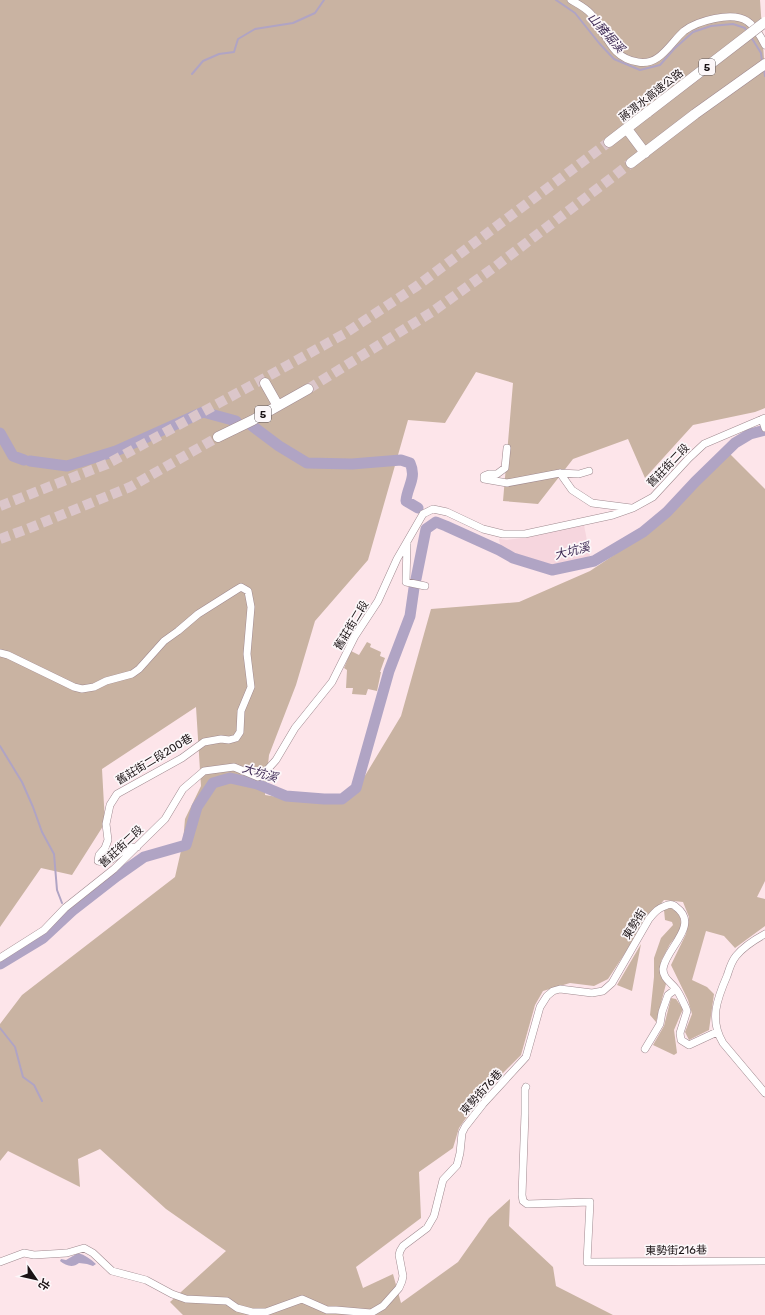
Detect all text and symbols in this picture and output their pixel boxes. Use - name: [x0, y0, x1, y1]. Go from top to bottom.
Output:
- water label: 山豬堀溪: [585, 10, 629, 57]
- road number: 5: [699, 59, 715, 75]
- street label: 蔣渭水高速公路: [617, 67, 686, 124]
- road number: 5: [255, 406, 271, 422]
- street label: 舊莊街二段: [645, 441, 692, 490]
- water label: 大坑溪: [553, 539, 593, 562]
- street label: 舊莊街二段: [332, 598, 371, 652]
- street label: 舊莊街二段200巷: [114, 732, 195, 787]
- water label: 大坑溪: [241, 761, 281, 786]
- street label: 舊莊街二段: [97, 823, 146, 870]
- street label: 東勢街: [620, 907, 649, 942]
- street label: 東勢街76巷: [458, 1067, 505, 1117]
- street label: 東勢街216巷: [645, 1243, 707, 1258]
- north arrow: [16, 1259, 56, 1299]
- text: 北: [35, 1276, 52, 1293]

